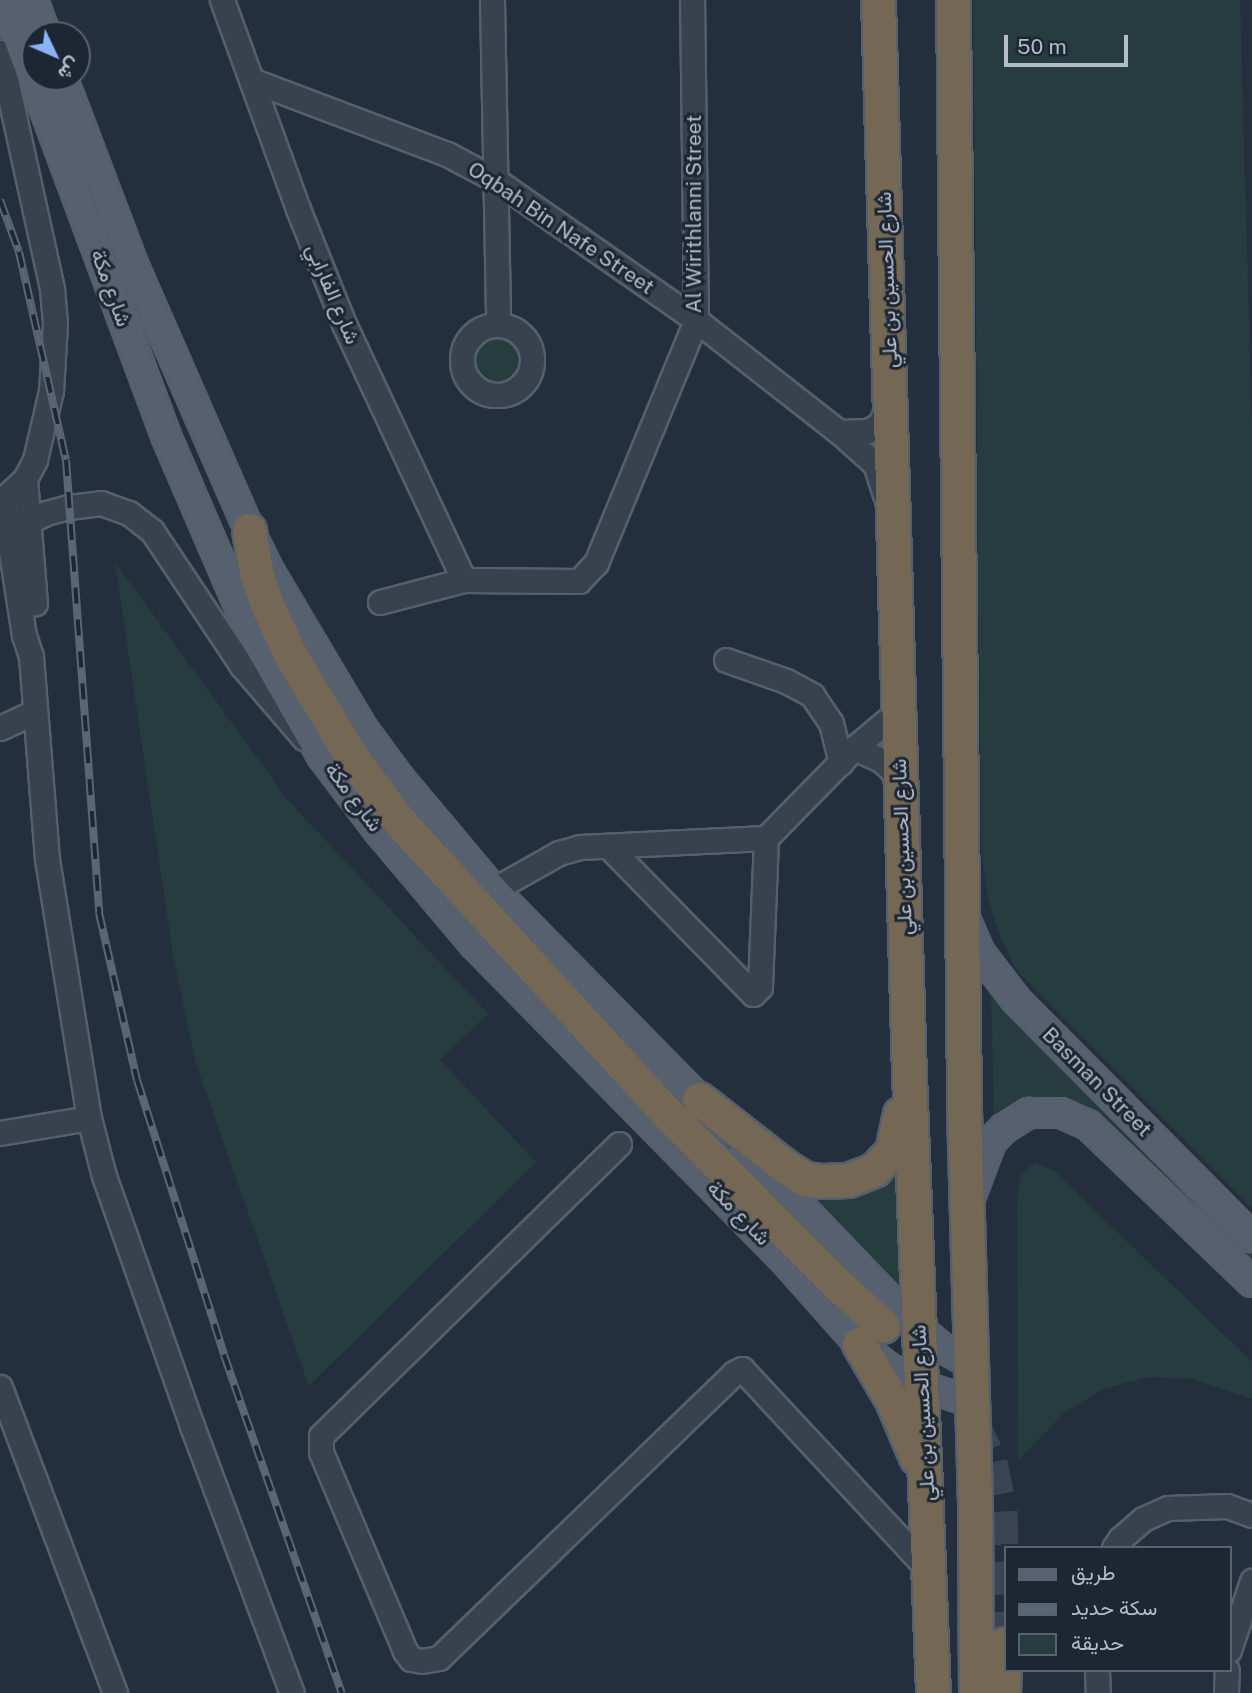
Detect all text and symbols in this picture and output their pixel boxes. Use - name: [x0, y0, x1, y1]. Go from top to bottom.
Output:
- north arrow: [21, 21, 91, 91]
- scale bar: [1007, 21, 1131, 65]
- text: 50 m: [1017, 34, 1067, 59]
- text: ش: [54, 53, 86, 85]
- street label: Al Wirithlanni Street: [681, 114, 707, 314]
- street label: Oqbah Bin Nafe Street: [463, 156, 659, 300]
- street label: شارع الحسين بن علي: [871, 191, 903, 369]
- street label: شارع الفارابي: [301, 240, 365, 348]
- street label: شارع مكة: [85, 246, 137, 330]
- street label: شارع مكة: [320, 757, 388, 837]
- street label: شارع الحسين بن علي: [886, 758, 918, 936]
- street label: Basman Street: [1037, 1022, 1157, 1142]
- street label: شارع مكة: [702, 1175, 776, 1251]
- street label: شارع الحسين بن علي: [906, 1324, 940, 1502]
- legend: [1004, 1546, 1231, 1672]
- text: طريق: [1071, 1560, 1116, 1585]
- text: سكة حديد: [1071, 1595, 1157, 1620]
- text: حديقة: [1071, 1630, 1124, 1655]

